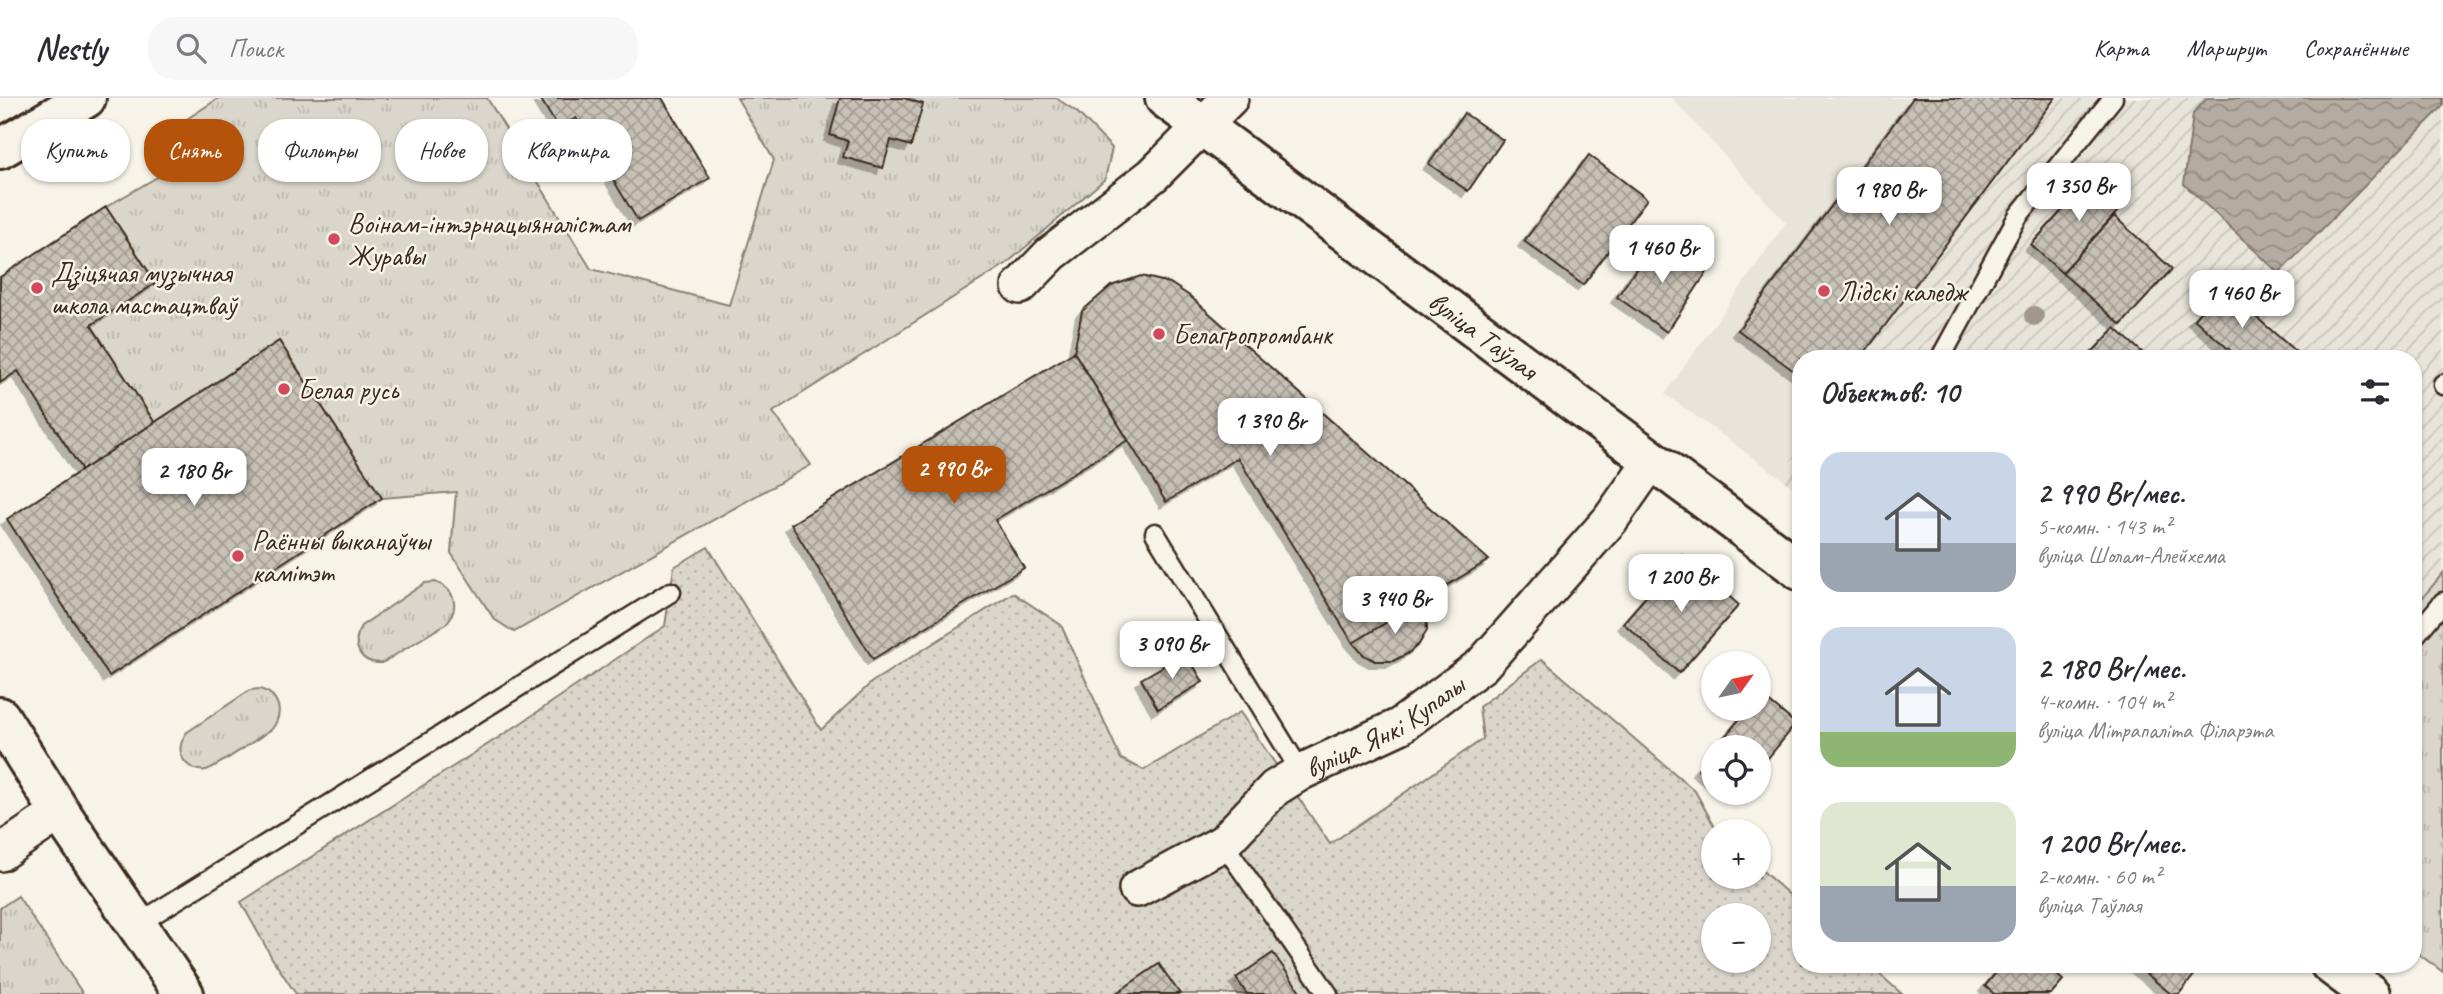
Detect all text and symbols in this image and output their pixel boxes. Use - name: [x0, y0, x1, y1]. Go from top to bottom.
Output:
- search box: [148, 17, 638, 80]
- text: Nestly: [35, 27, 106, 69]
- icon: search: [172, 29, 210, 67]
- text: Поиск: [228, 32, 283, 65]
- text: Карта: [2094, 33, 2149, 63]
- text: Маршрут: [2187, 33, 2266, 63]
- text: Сохранённые: [2304, 33, 2408, 63]
- chip: Купить: [21, 119, 130, 182]
- chip: Снять: [144, 119, 244, 182]
- chip: Фильтры: [258, 119, 381, 182]
- chip: Новое: [395, 119, 488, 182]
- chip: Квартира: [502, 119, 632, 182]
- pin: 1 350 Br: [2007, 164, 2151, 223]
- pin: 1 980 Br: [1817, 167, 1961, 227]
- text: 1 350 Br: [2043, 171, 2115, 200]
- text: 1 980 Br: [1853, 175, 1925, 204]
- place label: Воінам-інтэрнацыяналістам Журавы: [348, 206, 633, 273]
- pin: 1 460 Br: [1590, 226, 1734, 285]
- marker: Воінам-інтэрнацыяналістам Журавы: [326, 231, 342, 247]
- text: 1 460 Br: [1625, 233, 1699, 262]
- place label: Дзіцячая музычная школа мастацтваў: [51, 255, 238, 322]
- pin: 1 460 Br: [2170, 271, 2314, 330]
- place label: Лідскі каледж: [1838, 274, 1970, 309]
- text: 1 460 Br: [2205, 278, 2279, 307]
- marker: Дзіцячая музычная школа мастацтваў: [29, 280, 45, 296]
- street label: вуліца Таўлая: [1422, 283, 1547, 389]
- marker: Лідскі каледж: [1816, 283, 1832, 299]
- place label: Белагропромбанк: [1173, 317, 1334, 352]
- marker: Белагропромбанк: [1151, 326, 1167, 342]
- place label: Белая русь: [298, 372, 400, 407]
- text: Объектов: 10: [1820, 373, 1959, 411]
- icon: filters: [2356, 373, 2394, 411]
- marker: Белая русь: [276, 381, 292, 397]
- pin: 1 390 Br: [1198, 398, 1342, 458]
- text: 1 390 Br: [1234, 406, 1306, 435]
- pin: 2 990 Br: [882, 446, 1026, 506]
- pin: 2 180 Br: [122, 448, 266, 508]
- text: 2 990 Br: [918, 454, 990, 483]
- text: 2 180 Br: [158, 456, 230, 485]
- text: 2 990 Br/мес.: [2037, 474, 2185, 512]
- icon: home: [1876, 480, 1960, 564]
- text: 5-комн. · 143 m²: [2037, 512, 2171, 541]
- place label: Раённы выканаўчы камітэт: [252, 523, 432, 590]
- text: вуліца Шолам-Алейхема: [2037, 541, 2225, 570]
- marker: Раённы выканаўчы камітэт: [230, 548, 246, 564]
- pin: 1 200 Br: [1609, 554, 1753, 614]
- text: 1 200 Br: [1645, 562, 1717, 591]
- pin: 3 940 Br: [1323, 576, 1467, 636]
- text: 3 940 Br: [1359, 584, 1431, 613]
- pin: 3 090 Br: [1100, 622, 1244, 681]
- text: 3 090 Br: [1136, 629, 1208, 658]
- text: 2 180 Br/мес.: [2037, 649, 2186, 687]
- north arrow: [1701, 651, 1771, 721]
- map controls: [1701, 651, 1771, 973]
- icon: home: [1876, 655, 1960, 739]
- street label: вуліца Янкі Купалы: [1299, 666, 1473, 786]
- text: 4-комн. · 104 m²: [2037, 687, 2171, 716]
- text: вуліца Мітрапаліта Філарэта: [2037, 716, 2273, 745]
- button: locate: [1701, 735, 1771, 805]
- button: +: [1701, 819, 1771, 889]
- text: 1 200 Br/мес.: [2037, 824, 2186, 862]
- icon: home: [1876, 830, 1960, 914]
- text: 2-комн. · 60 m²: [2037, 862, 2161, 891]
- text: вуліца Таўлая: [2037, 891, 2141, 920]
- button: −: [1701, 903, 1771, 973]

